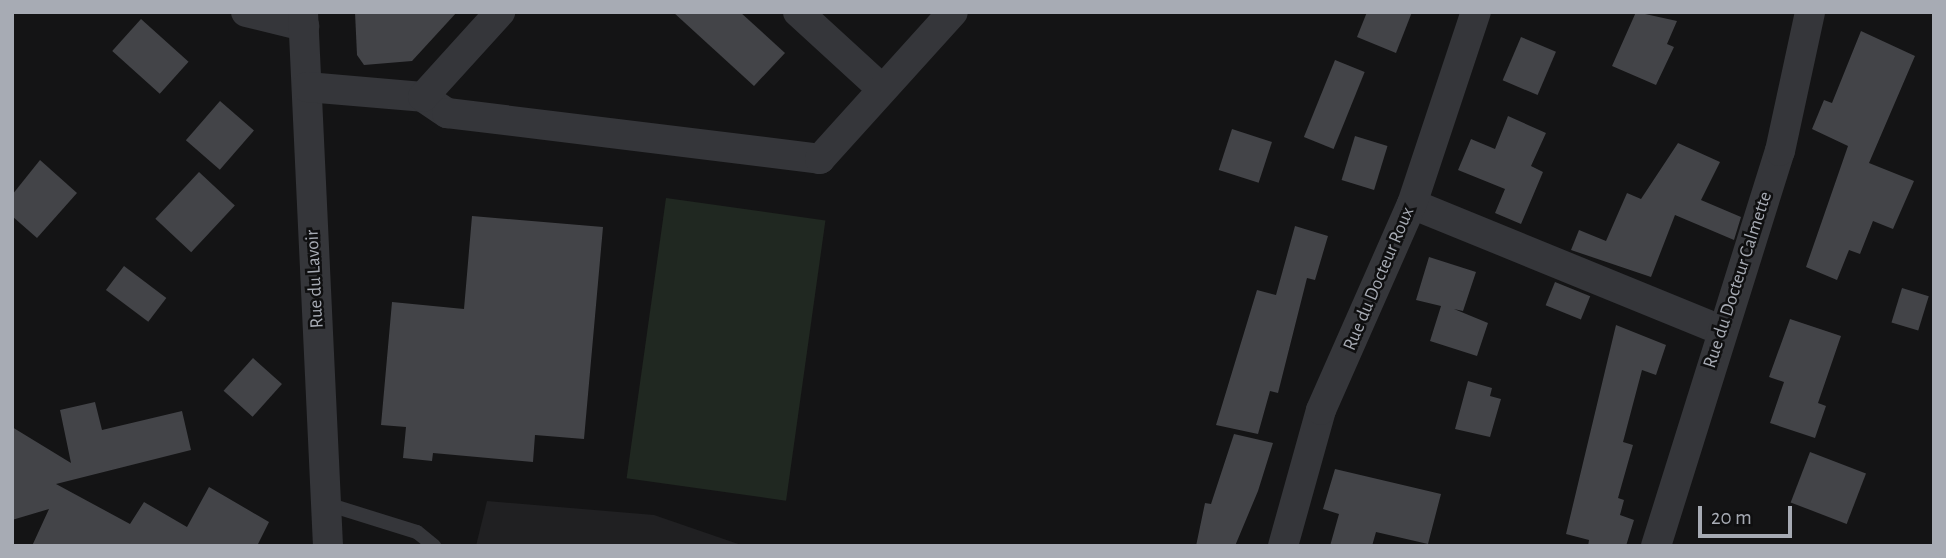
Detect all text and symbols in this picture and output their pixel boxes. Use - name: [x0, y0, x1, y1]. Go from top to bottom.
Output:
- street label: Rue du Docteur Calmette: [1699, 189, 1777, 371]
- street label: Rue du Docteur Roux: [1338, 204, 1420, 354]
- street label: Rue du Lavoir: [301, 229, 329, 329]
- scale bar: [1701, 491, 1796, 536]
- text: 20 m: [1711, 507, 1752, 528]

